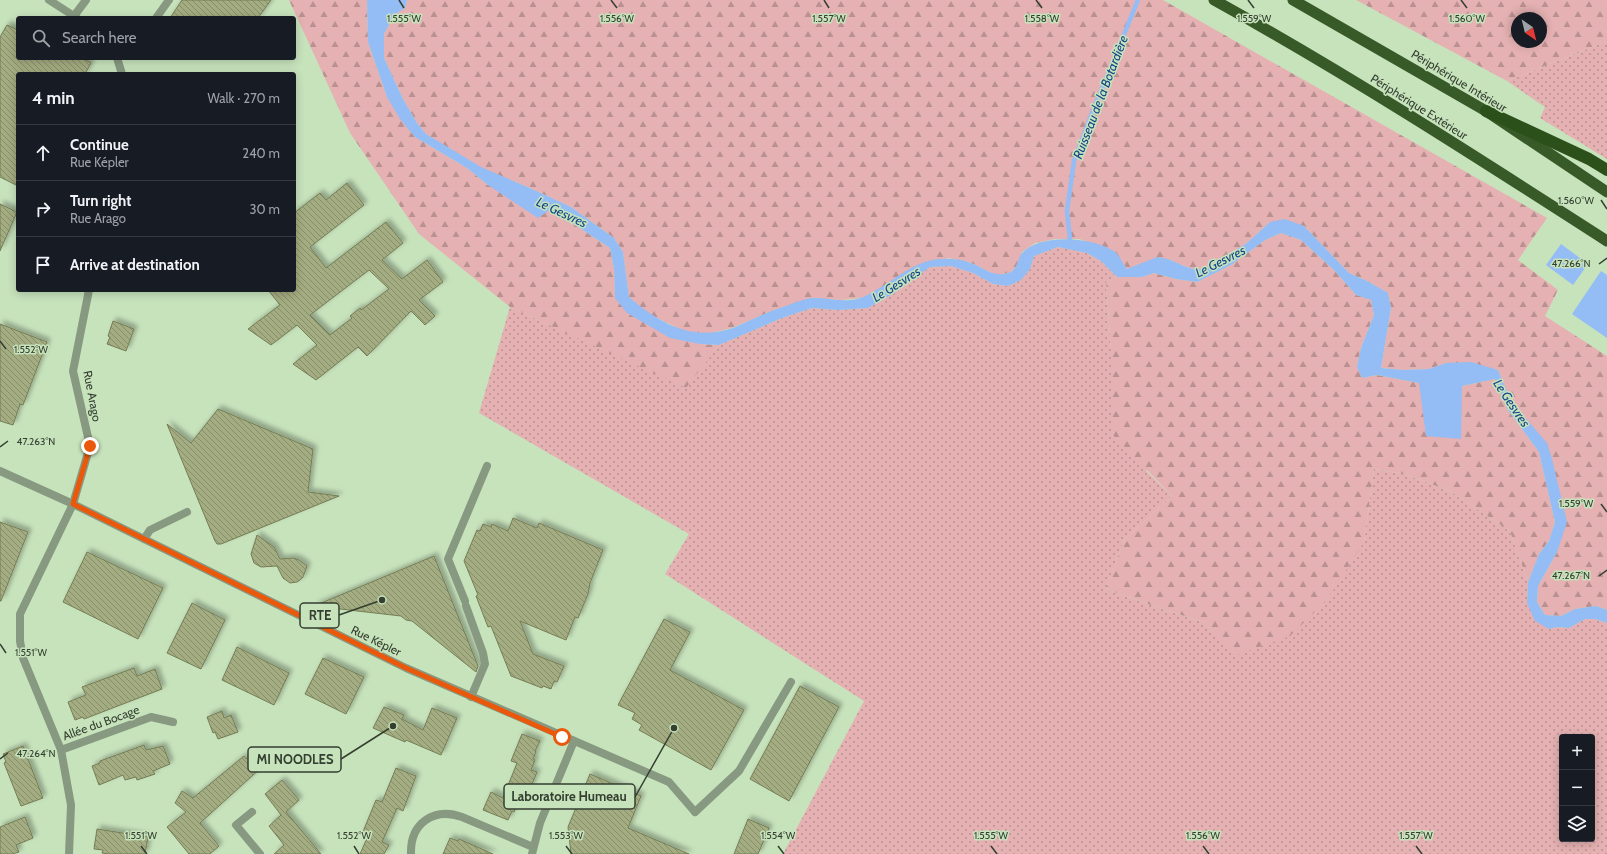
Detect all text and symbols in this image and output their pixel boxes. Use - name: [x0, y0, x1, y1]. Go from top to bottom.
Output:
- text: 1.555°W: [387, 12, 422, 25]
- text: 1.556°W: [600, 12, 635, 25]
- text: 1.557°W: [812, 12, 846, 25]
- text: 1.558°W: [1025, 12, 1060, 25]
- text: 1.559°W: [1237, 12, 1272, 25]
- text: 1.560°W: [1449, 12, 1485, 25]
- north arrow: [1511, 12, 1547, 48]
- search box: [16, 16, 296, 60]
- icon: search: [30, 27, 52, 49]
- text: Search here: [62, 29, 137, 47]
- water label: Ruisseau de la Botardière: [1069, 33, 1131, 161]
- street label: Périphérique Intérieur: [1409, 46, 1510, 115]
- street label: Périphérique Extérieur: [1368, 71, 1471, 143]
- text: 4 min: [32, 88, 75, 108]
- text: Walk · 270 m: [208, 90, 280, 106]
- text: Continue: [70, 136, 129, 154]
- icon: ahead: [32, 142, 54, 164]
- text: 240 m: [242, 145, 280, 161]
- text: Rue Képler: [70, 154, 129, 170]
- text: Turn right: [70, 192, 131, 210]
- water label: Le Gesvres: [534, 193, 590, 231]
- text: 1.560°W: [1558, 194, 1594, 207]
- icon: right: [32, 198, 54, 220]
- text: 30 m: [250, 201, 280, 217]
- text: Rue Arago: [70, 210, 126, 226]
- water label: Le Gesvres: [1192, 242, 1248, 280]
- icon: arrive: [32, 254, 54, 276]
- text: Arrive at destination: [70, 256, 200, 274]
- text: 47.266°N: [1552, 257, 1590, 270]
- water label: Le Gesvres: [869, 263, 923, 305]
- text: 1.552°W: [14, 343, 48, 356]
- street label: Rue Arago: [80, 369, 105, 423]
- water label: Le Gesvres: [1490, 376, 1534, 430]
- text: 47.263°N: [17, 435, 55, 448]
- route end: [81, 437, 99, 455]
- text: 1.559°W: [1559, 497, 1594, 510]
- text: 47.267°N: [1552, 569, 1590, 582]
- callout: RTE: [300, 603, 339, 628]
- text: RTE: [309, 607, 331, 623]
- street label: Rue Képler: [349, 622, 404, 659]
- text: 1.551°W: [15, 646, 47, 659]
- street label: Allée du Bocage: [60, 702, 141, 743]
- route start: [553, 728, 571, 746]
- map controls: [1559, 734, 1595, 842]
- button: +: [1559, 734, 1595, 770]
- text: 47.264°N: [16, 747, 56, 760]
- callout: MI NOODLES: [248, 747, 341, 772]
- text: MI NOODLES: [256, 751, 334, 767]
- button: −: [1559, 770, 1595, 806]
- callout: Laboratoire Humeau: [504, 784, 635, 809]
- text: Laboratoire Humeau: [511, 788, 627, 804]
- button: layers: [1559, 806, 1595, 842]
- text: 1.551°W: [125, 829, 157, 842]
- text: 1.552°W: [337, 829, 371, 842]
- text: 1.553°W: [549, 829, 584, 842]
- text: 1.554°W: [761, 829, 796, 842]
- text: 1.555°W: [974, 829, 1009, 842]
- text: 1.556°W: [1186, 829, 1221, 842]
- text: 1.557°W: [1399, 829, 1433, 842]

